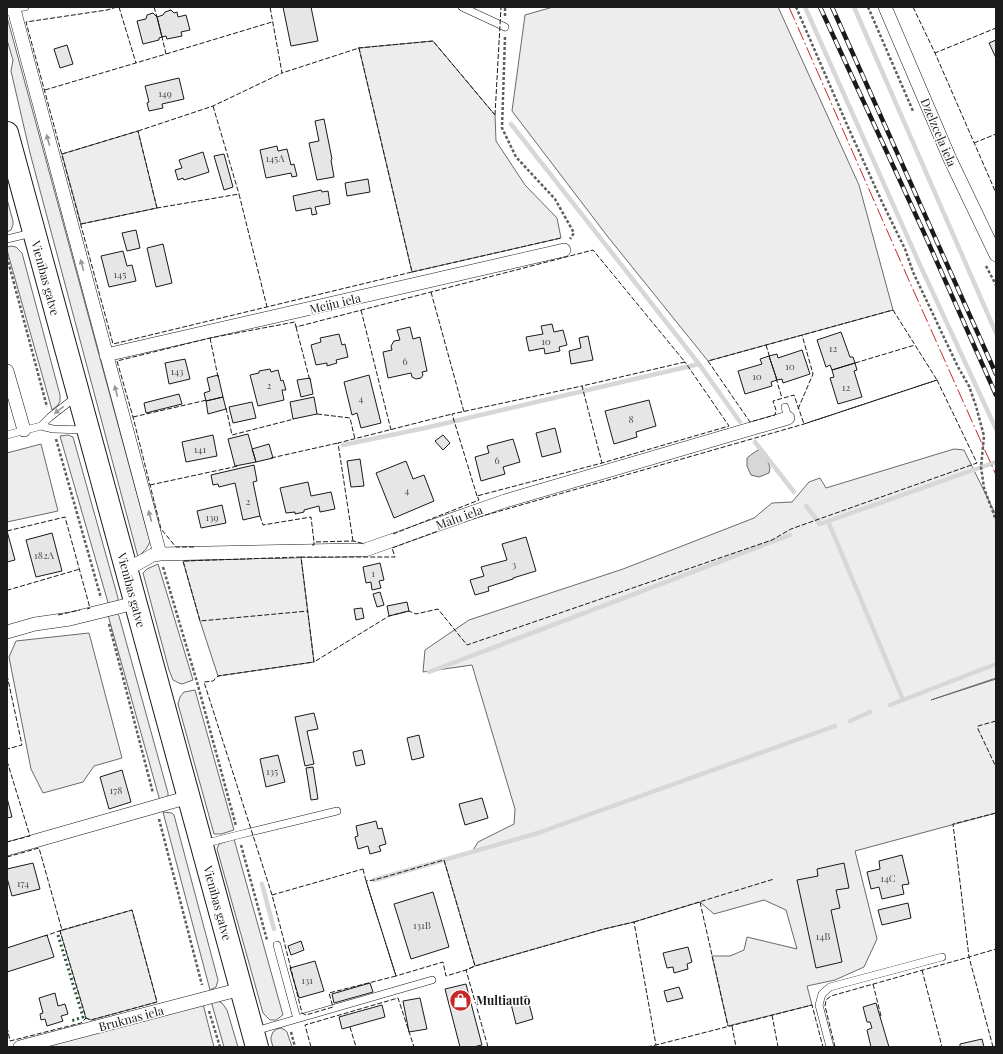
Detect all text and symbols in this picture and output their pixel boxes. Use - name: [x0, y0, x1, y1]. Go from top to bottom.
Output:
- house number: 149: [158, 86, 172, 100]
- street label: Dzelzceļa iela: [917, 95, 961, 169]
- one-way arrow: [45, 133, 51, 146]
- house number: 145A: [265, 151, 285, 165]
- street label: Vienības gatve: [28, 238, 64, 317]
- one-way arrow: [79, 259, 85, 271]
- house number: 145: [114, 267, 126, 281]
- street label: Meiju iela: [308, 289, 362, 317]
- house number: 10: [541, 334, 551, 348]
- house number: 12: [829, 341, 837, 355]
- house number: 6: [402, 354, 408, 368]
- house number: 10: [785, 359, 795, 373]
- house number: 143: [171, 364, 184, 378]
- house number: 10: [752, 369, 762, 383]
- house number: 2: [267, 378, 272, 392]
- house number: 12: [842, 380, 850, 394]
- one-way arrow: [113, 385, 119, 397]
- house number: 4: [359, 391, 364, 405]
- one-way arrow: [54, 406, 65, 414]
- house number: 8: [628, 412, 634, 426]
- house number: 141: [194, 442, 206, 456]
- house number: 6: [494, 453, 500, 467]
- house number: 4: [405, 483, 410, 497]
- house number: 2: [246, 494, 251, 508]
- street label: Mālu iela: [433, 501, 485, 533]
- one-way arrow: [147, 510, 153, 522]
- house number: 139: [205, 510, 219, 524]
- house number: 182A: [34, 548, 55, 562]
- street label: Vienības gatve: [114, 550, 150, 629]
- house number: 3: [512, 557, 517, 571]
- house number: 1: [371, 566, 375, 580]
- house number: 135: [266, 764, 278, 778]
- house number: 178: [110, 783, 122, 797]
- street label: Vienības gatve: [200, 863, 236, 942]
- house number: 14C: [880, 871, 896, 885]
- house number: 174: [17, 876, 29, 890]
- house number: 131B: [413, 918, 431, 932]
- house number: 14B: [816, 929, 830, 943]
- house number: 131: [301, 973, 313, 987]
- shop icon: Multiauto: [447, 987, 473, 1013]
- place label: Multiauto: [476, 992, 531, 1008]
- street label: Bruknas iela: [97, 1002, 165, 1034]

